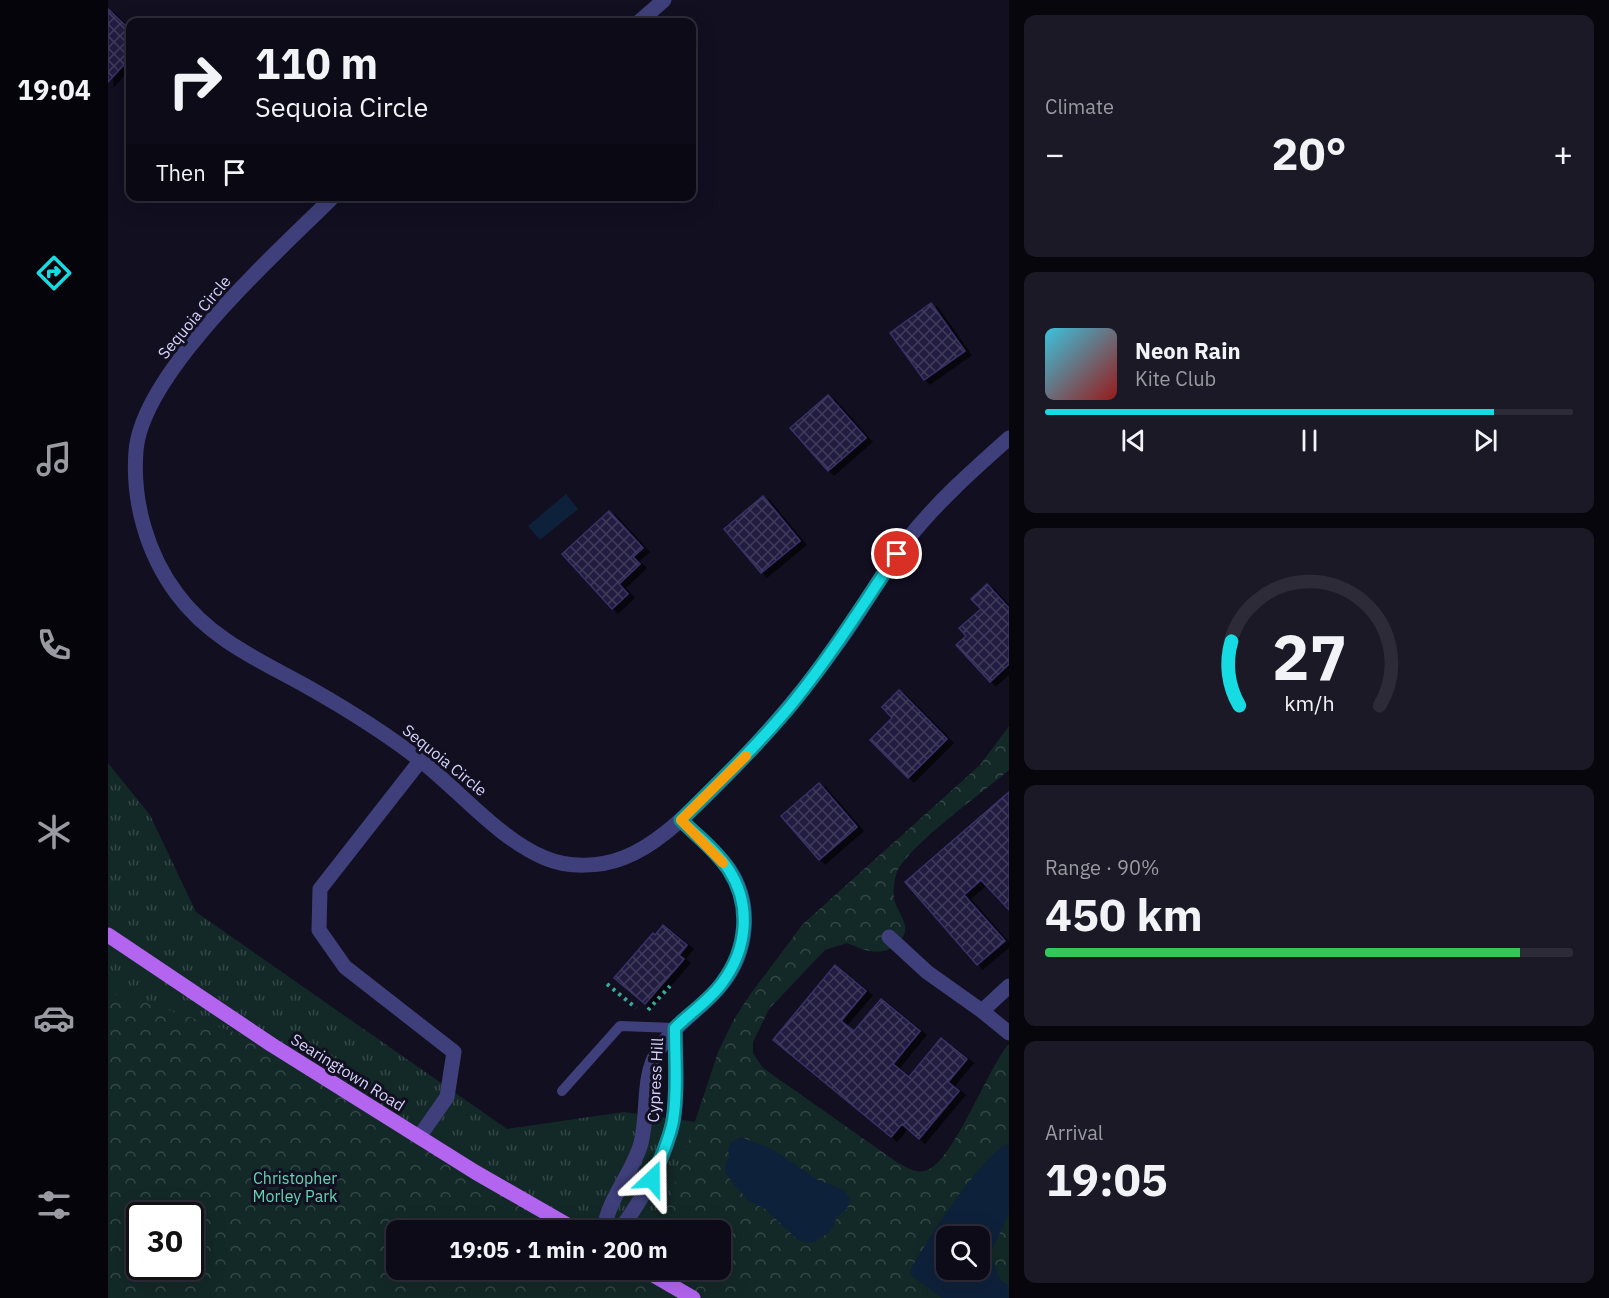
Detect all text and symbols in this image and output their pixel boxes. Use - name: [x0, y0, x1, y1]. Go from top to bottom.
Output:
- text: 110 m: [255, 36, 378, 91]
- icon: right: [156, 42, 234, 120]
- text: 19:04: [17, 72, 91, 107]
- text: Sequoia Circle: [255, 89, 428, 124]
- text: Climate: [1045, 93, 1114, 120]
- text: 20°: [1271, 124, 1347, 182]
- text: −: [1045, 132, 1065, 175]
- text: +: [1553, 132, 1573, 175]
- icon: arrive: [218, 156, 251, 189]
- text: Then: [156, 158, 206, 187]
- icon: directions: [33, 252, 75, 294]
- street label: Sequoia Circle: [153, 271, 235, 363]
- text: Neon Rain: [1135, 336, 1241, 365]
- text: Kite Club: [1135, 365, 1216, 392]
- icon: previous: [1117, 424, 1150, 457]
- icon: pause: [1293, 424, 1326, 457]
- icon: next: [1469, 424, 1502, 457]
- icon: music: [33, 438, 75, 480]
- pin: [871, 528, 922, 579]
- icon: arrive: [880, 537, 913, 570]
- text: 27: [1272, 616, 1346, 697]
- icon: phone: [33, 624, 75, 666]
- text: km/h: [1284, 689, 1334, 717]
- street label: Sequoia Circle: [399, 720, 491, 800]
- icon: climate: [33, 811, 75, 853]
- text: Range · 90%: [1045, 854, 1160, 881]
- text: 450 km: [1045, 885, 1203, 943]
- icon: car: [33, 997, 75, 1039]
- street label: Searingtown Road: [287, 1029, 409, 1115]
- street label: Cypress Hill: [643, 1037, 667, 1123]
- text: Arrival: [1045, 1119, 1103, 1146]
- position arrow: [620, 1147, 684, 1211]
- text: 19:05: [1045, 1150, 1168, 1208]
- park label: Christopher Morley Park: [252, 1168, 338, 1206]
- icon: filters: [33, 1184, 75, 1226]
- speed limit sign: 30: [126, 1202, 204, 1280]
- map controls: [936, 1226, 990, 1280]
- button: search: [936, 1226, 990, 1280]
- text: 19:05 · 1 min · 200 m: [449, 1235, 668, 1264]

